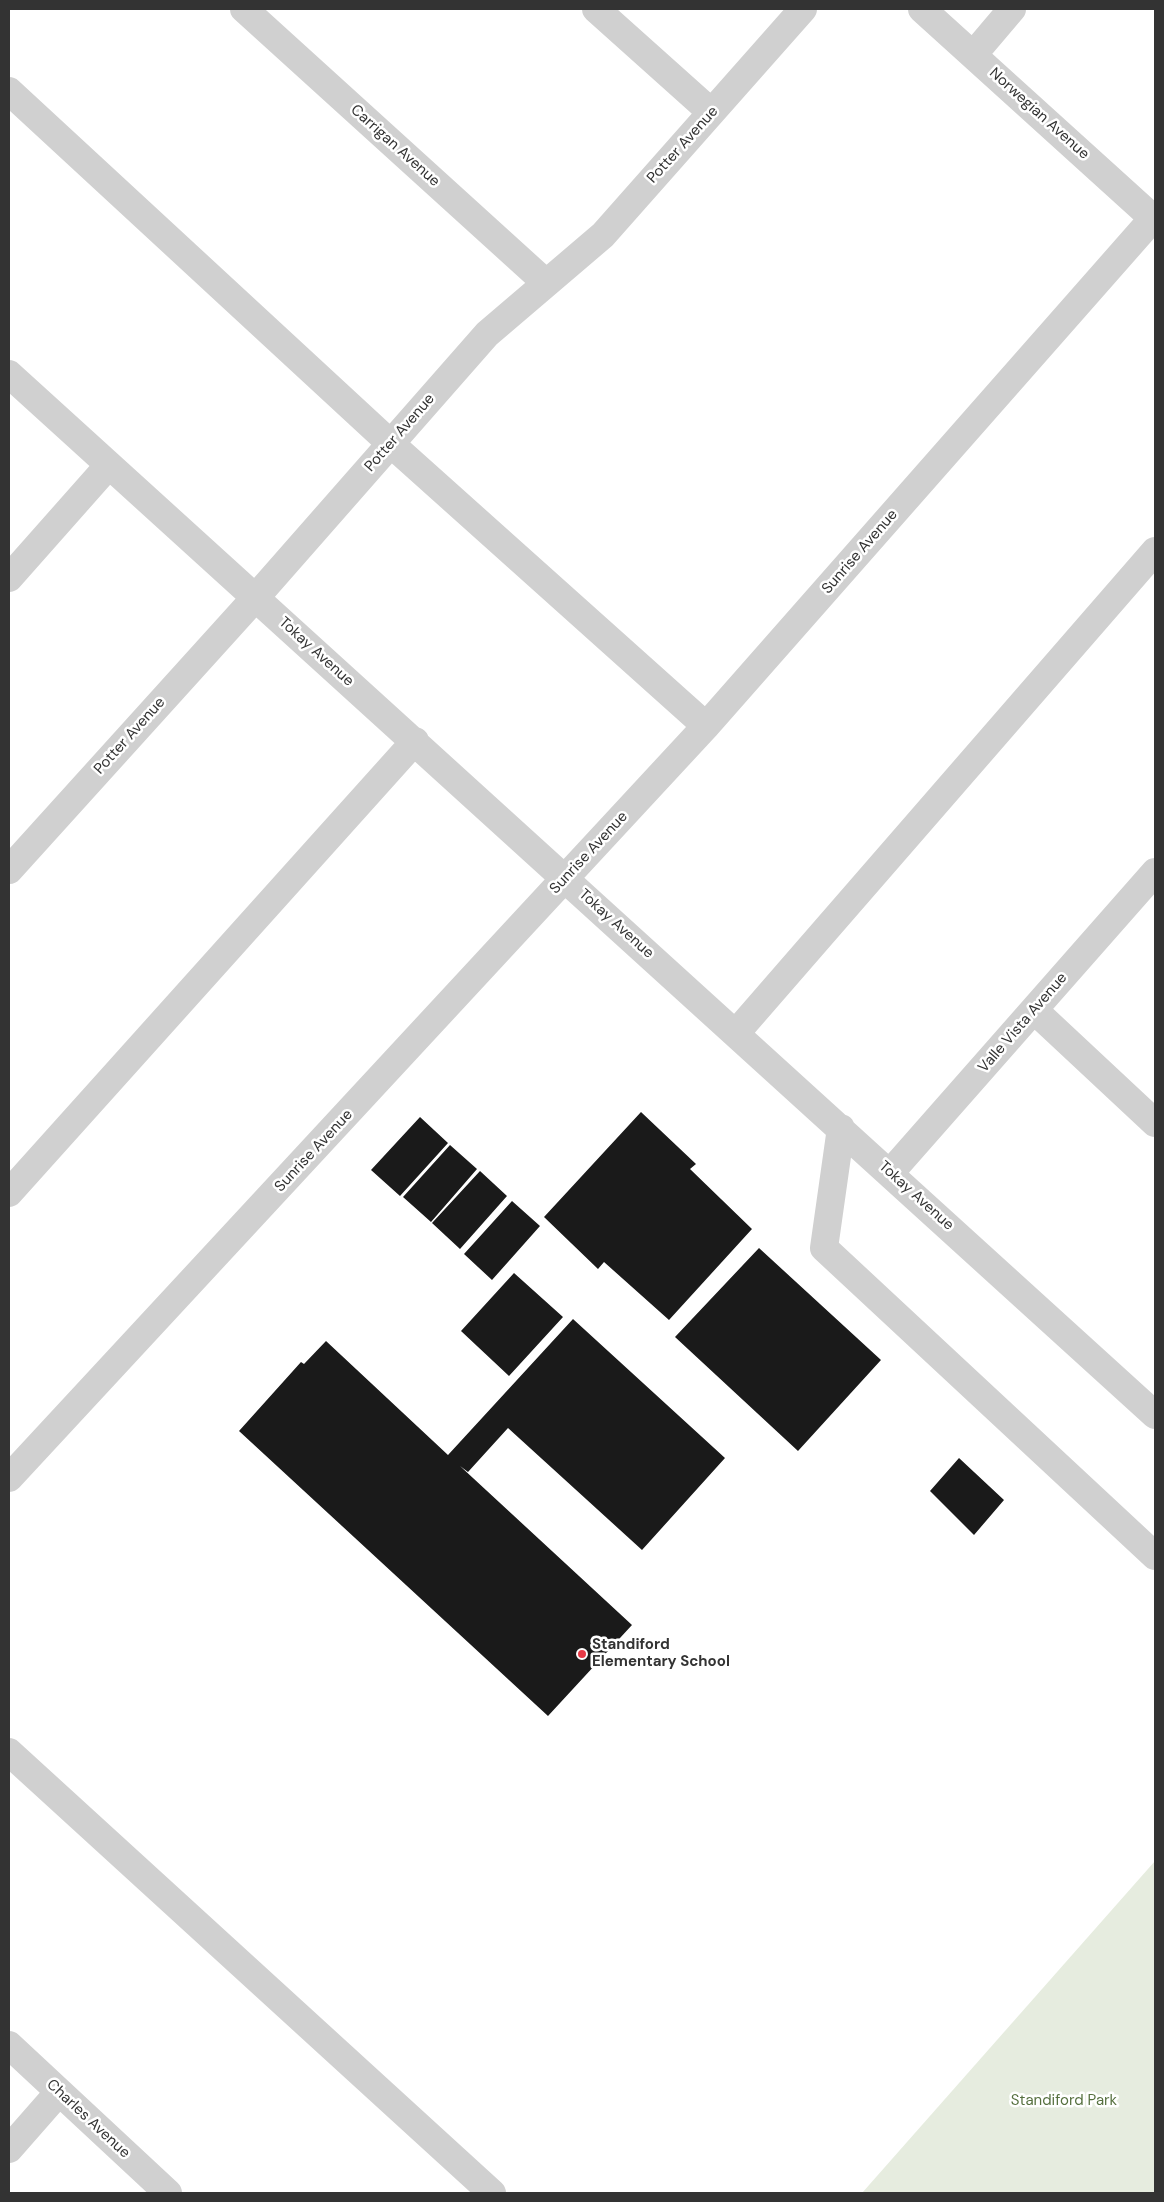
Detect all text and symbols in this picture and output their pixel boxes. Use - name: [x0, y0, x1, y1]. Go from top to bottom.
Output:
- street label: Norwegian Avenue: [985, 64, 1093, 164]
- street label: Carrigan Avenue: [347, 101, 443, 191]
- street label: Potter Avenue: [644, 103, 722, 187]
- street label: Potter Avenue: [361, 390, 439, 476]
- street label: Sunrise Avenue: [818, 506, 902, 598]
- street label: Tokay Avenue: [275, 614, 357, 690]
- street label: Potter Avenue: [91, 694, 169, 778]
- street label: Sunrise Avenue: [546, 808, 632, 898]
- street label: Tokay Avenue: [575, 886, 657, 962]
- street label: Valle Vista Avenue: [975, 969, 1071, 1077]
- street label: Sunrise Avenue: [271, 1106, 357, 1196]
- street label: Tokay Avenue: [875, 1158, 957, 1234]
- place label: Standiford Elementary School: [592, 1636, 730, 1671]
- marker: Standiford Elementary School: [576, 1648, 588, 1660]
- street label: Charles Avenue: [43, 2076, 133, 2162]
- park label: Standiford Park: [1011, 2092, 1117, 2110]

